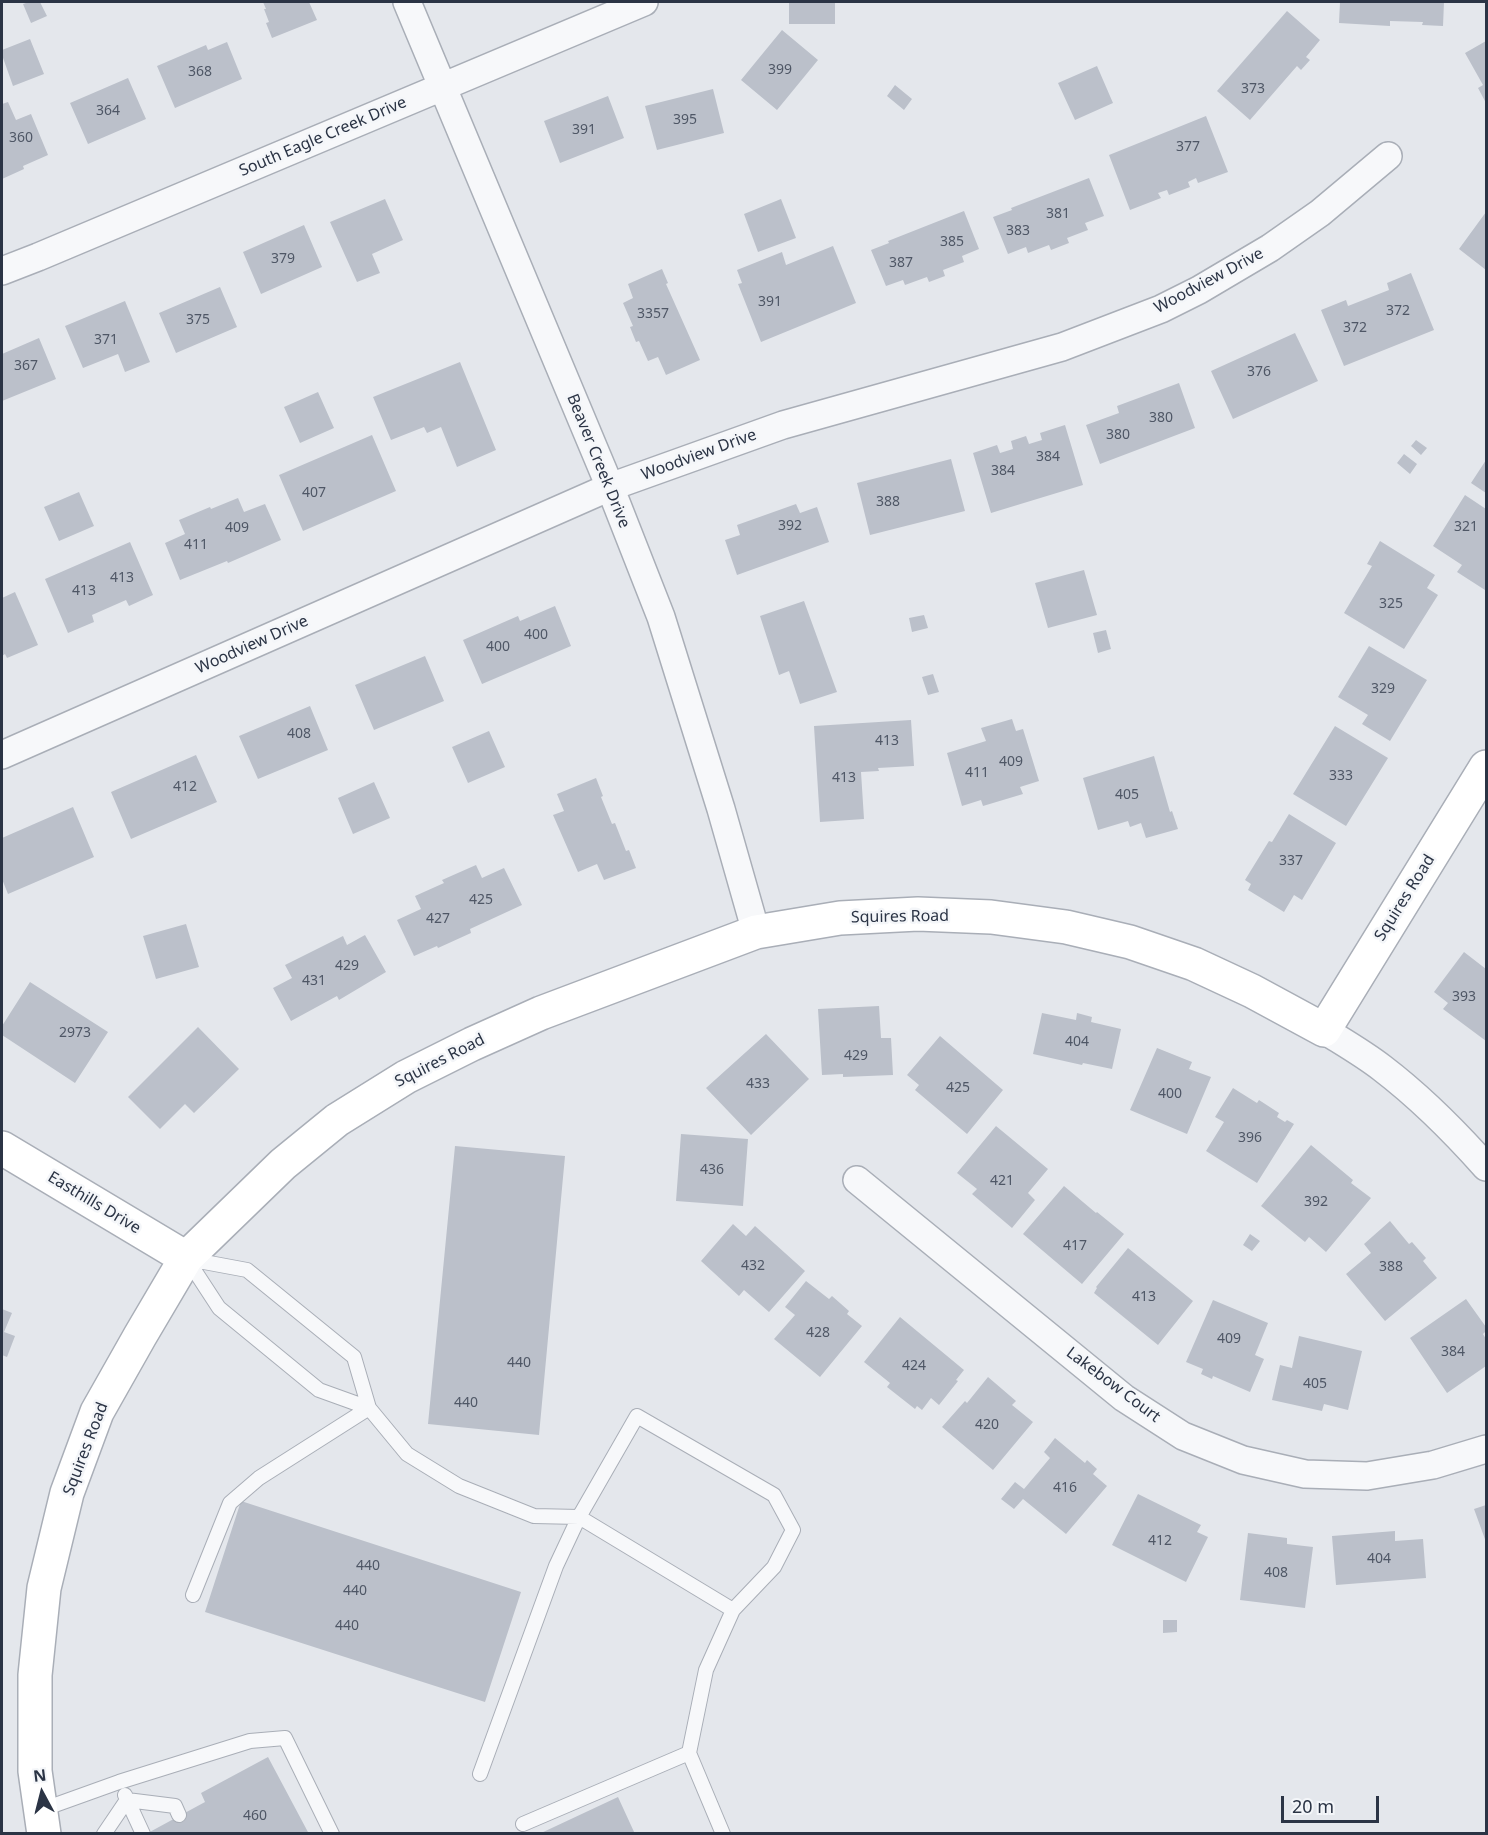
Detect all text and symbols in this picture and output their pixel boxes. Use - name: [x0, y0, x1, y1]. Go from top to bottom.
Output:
- house number: 399: [768, 62, 792, 78]
- house number: 368: [188, 64, 212, 80]
- house number: 373: [1241, 81, 1265, 97]
- street label: South Eagle Creek Drive: [236, 93, 410, 181]
- house number: 364: [96, 103, 120, 119]
- house number: 395: [673, 112, 697, 128]
- house number: 391: [572, 122, 596, 138]
- house number: 360: [9, 130, 33, 146]
- house number: 377: [1176, 139, 1200, 155]
- house number: 381: [1046, 206, 1070, 222]
- house number: 383: [1006, 223, 1030, 239]
- house number: 385: [940, 234, 964, 250]
- street label: Woodview Drive: [1151, 244, 1267, 318]
- house number: 379: [271, 251, 295, 267]
- house number: 387: [889, 255, 913, 271]
- house number: 391: [758, 294, 782, 310]
- house number: 372: [1386, 303, 1410, 319]
- house number: 3357: [637, 306, 669, 322]
- house number: 375: [186, 312, 210, 328]
- house number: 372: [1343, 320, 1367, 336]
- house number: 371: [94, 332, 118, 348]
- house number: 367: [14, 358, 38, 374]
- house number: 376: [1247, 364, 1271, 380]
- street label: Beaver Creek Drive: [562, 391, 634, 531]
- house number: 380: [1149, 410, 1173, 426]
- street label: Woodview Drive: [639, 425, 759, 485]
- house number: 380: [1106, 427, 1130, 443]
- house number: 384: [1036, 449, 1060, 465]
- house number: 384: [991, 463, 1015, 479]
- house number: 407: [302, 485, 326, 501]
- house number: 388: [876, 494, 900, 510]
- house number: 392: [778, 518, 802, 534]
- house number: 321: [1454, 519, 1478, 535]
- house number: 409: [225, 520, 249, 536]
- house number: 411: [184, 537, 208, 553]
- house number: 413: [110, 570, 134, 586]
- house number: 413: [72, 583, 96, 599]
- house number: 325: [1379, 596, 1403, 612]
- street label: Woodview Drive: [193, 612, 311, 678]
- house number: 400: [524, 627, 548, 643]
- house number: 400: [486, 639, 510, 655]
- house number: 329: [1371, 681, 1395, 697]
- house number: 408: [287, 726, 311, 742]
- house number: 413: [875, 733, 899, 749]
- house number: 409: [999, 754, 1023, 770]
- house number: 411: [965, 765, 989, 781]
- house number: 333: [1329, 768, 1353, 784]
- house number: 413: [832, 770, 856, 786]
- house number: 412: [173, 779, 197, 795]
- house number: 405: [1115, 787, 1139, 803]
- street label: Squires Road: [1371, 851, 1439, 945]
- house number: 337: [1279, 853, 1303, 869]
- house number: 425: [469, 892, 493, 908]
- street label: Squires Road: [851, 907, 949, 927]
- house number: 427: [426, 911, 450, 927]
- house number: 429: [335, 958, 359, 974]
- house number: 431: [302, 973, 326, 989]
- house number: 393: [1452, 989, 1476, 1005]
- house number: 2973: [59, 1025, 91, 1041]
- street label: Squires Road: [392, 1030, 488, 1092]
- house number: 404: [1065, 1034, 1089, 1050]
- house number: 429: [844, 1048, 868, 1064]
- house number: 433: [746, 1076, 770, 1092]
- house number: 425: [946, 1080, 970, 1096]
- house number: 400: [1158, 1086, 1182, 1102]
- house number: 396: [1238, 1130, 1262, 1146]
- house number: 436: [700, 1162, 724, 1178]
- street label: Easthills Drive: [44, 1168, 144, 1238]
- house number: 421: [990, 1173, 1014, 1189]
- house number: 392: [1304, 1194, 1328, 1210]
- house number: 417: [1063, 1238, 1087, 1254]
- house number: 432: [741, 1258, 765, 1274]
- house number: 388: [1379, 1259, 1403, 1275]
- house number: 413: [1132, 1289, 1156, 1305]
- house number: 428: [806, 1325, 830, 1341]
- house number: 409: [1217, 1331, 1241, 1347]
- street label: Lakebow Court: [1062, 1343, 1164, 1427]
- house number: 384: [1441, 1344, 1465, 1360]
- house number: 440: [507, 1355, 531, 1371]
- house number: 424: [902, 1358, 926, 1374]
- house number: 405: [1303, 1376, 1327, 1392]
- house number: 440: [454, 1395, 478, 1411]
- street label: Squires Road: [59, 1400, 113, 1498]
- house number: 420: [975, 1417, 999, 1433]
- house number: 416: [1053, 1480, 1077, 1496]
- house number: 412: [1148, 1533, 1172, 1549]
- house number: 404: [1367, 1551, 1391, 1567]
- house number: 440: [356, 1558, 380, 1574]
- house number: 408: [1264, 1565, 1288, 1581]
- house number: 440: [343, 1583, 367, 1599]
- house number: 440: [335, 1618, 359, 1634]
- north arrow: [12, 1763, 72, 1823]
- text: N: [32, 1763, 48, 1787]
- scale bar: [1284, 1784, 1382, 1822]
- text: 20 m: [1292, 1794, 1334, 1818]
- house number: 460: [243, 1808, 267, 1824]

